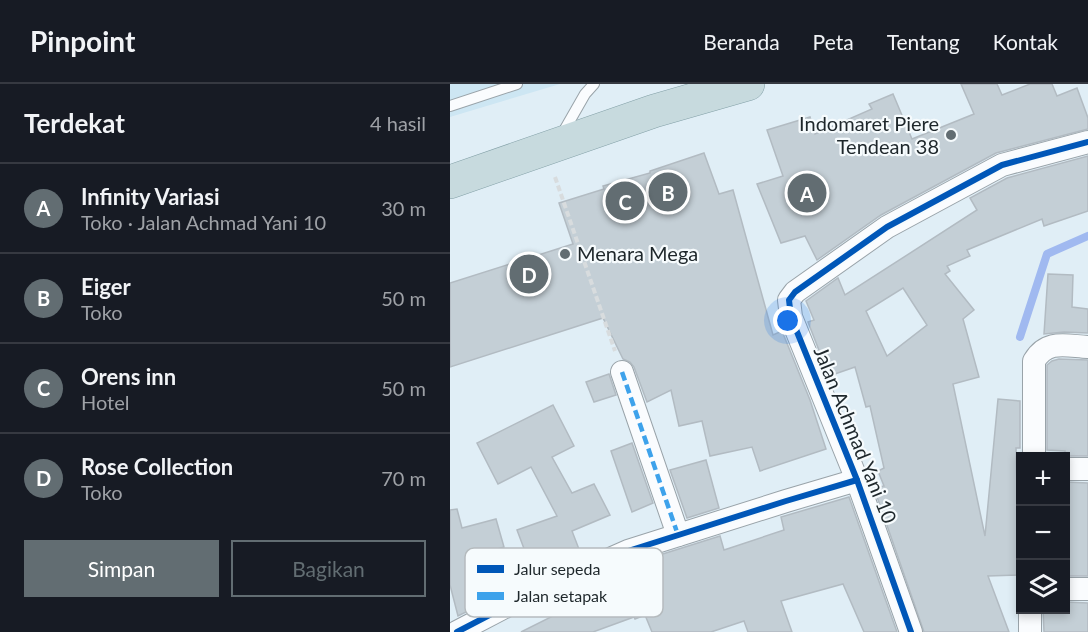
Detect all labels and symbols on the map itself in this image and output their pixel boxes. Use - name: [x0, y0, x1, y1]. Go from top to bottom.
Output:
- place label: Indomaret Piere Tendean 38: [799, 111, 939, 158]
- marker: Indomaret Piere Tendean 38: [944, 128, 958, 142]
- pin: B: [648, 170, 688, 214]
- pin: A: [788, 170, 826, 216]
- pin: C: [606, 178, 645, 224]
- place label: Menara Mega: [577, 241, 698, 265]
- marker: Menara Mega: [558, 247, 572, 261]
- pin: D: [510, 252, 548, 297]
- your location: [773, 306, 802, 335]
- street label: Jalan Achmad Yani 10: [809, 343, 902, 527]
- legend: [465, 548, 663, 617]
- text: Jalur sepeda: [514, 559, 600, 578]
- text: Jalan setapak: [514, 586, 608, 605]

